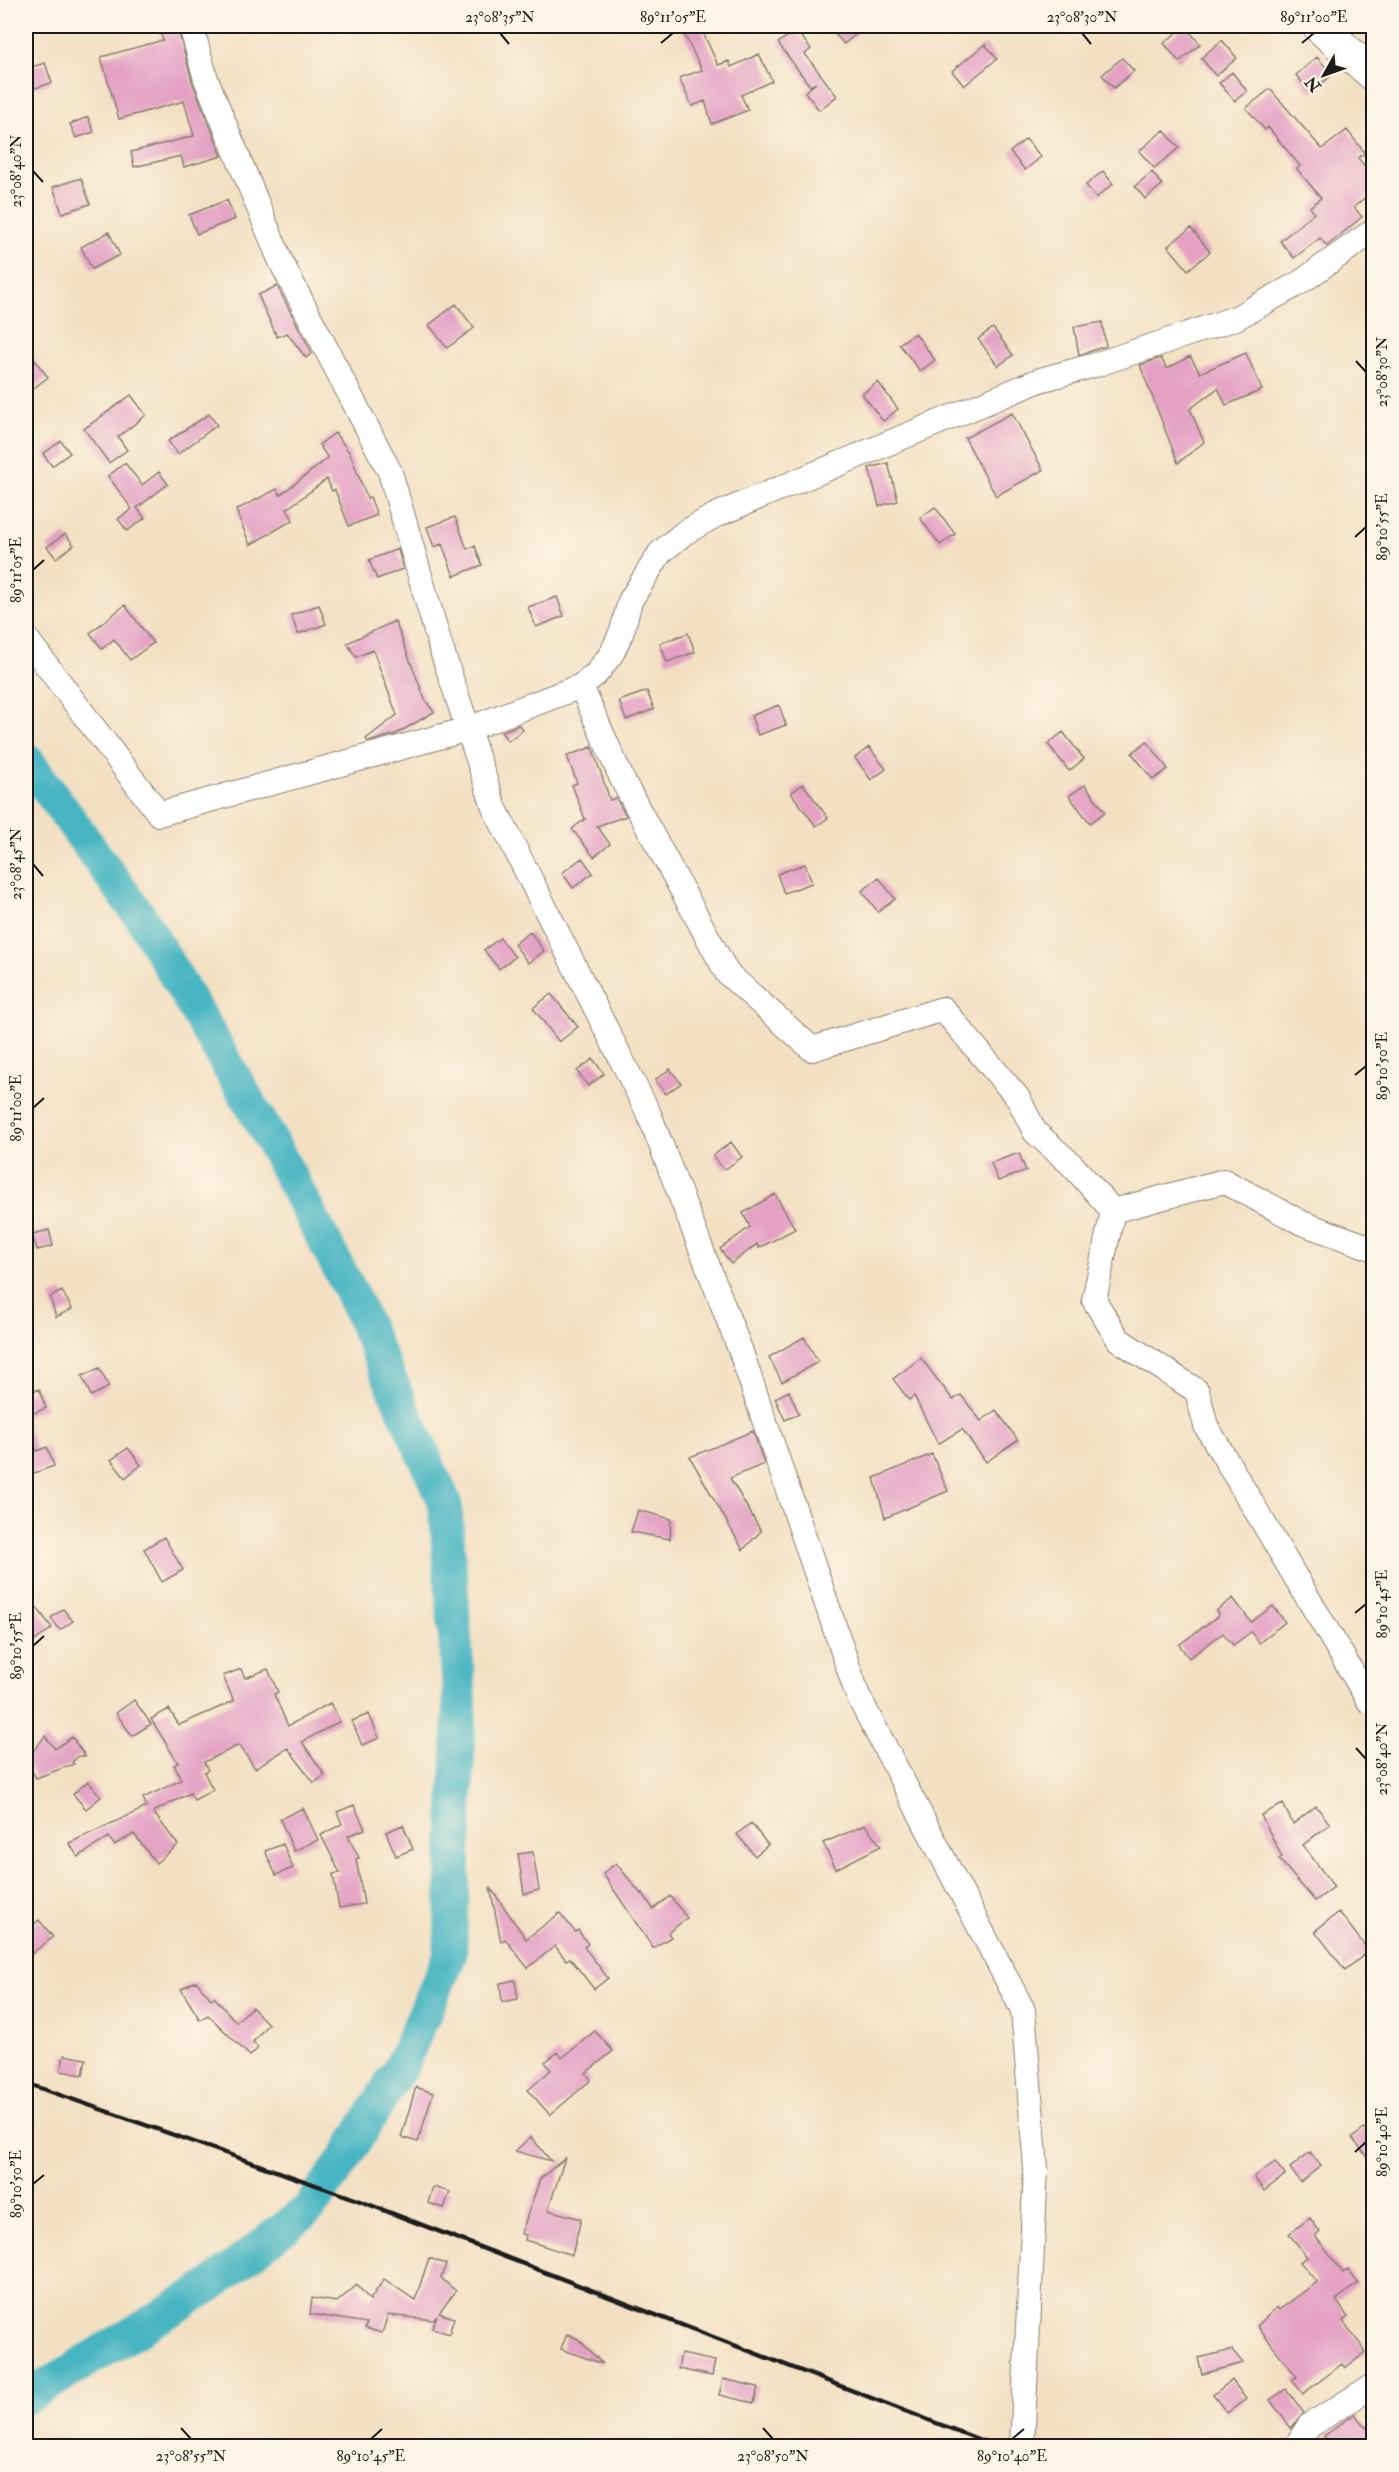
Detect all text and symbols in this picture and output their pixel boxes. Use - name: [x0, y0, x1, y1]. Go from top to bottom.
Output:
- text: 23°08'35"N: [465, 8, 535, 27]
- text: 89°11'05"E: [640, 8, 706, 27]
- text: 23°08'30"N: [1047, 8, 1118, 27]
- text: 89°11'00"E: [1280, 8, 1348, 27]
- north arrow: [1294, 45, 1354, 105]
- text: N: [1301, 72, 1326, 97]
- text: 23°08'40"N: [7, 134, 26, 208]
- text: 23°08'30"N: [1373, 336, 1392, 407]
- text: 89°10'55"E: [1373, 493, 1392, 561]
- text: 89°11'05"E: [7, 537, 26, 603]
- text: 23°08'45"N: [7, 827, 26, 900]
- text: 89°10'50"E: [1373, 1032, 1392, 1100]
- text: 89°11'00"E: [7, 1074, 26, 1142]
- text: 89°10'45"E: [1373, 1569, 1392, 1638]
- text: 89°10'55"E: [7, 1612, 26, 1680]
- text: 23°08'40"N: [1373, 1722, 1392, 1796]
- text: 89°10'40"E: [1373, 2107, 1392, 2177]
- text: 89°10'50"E: [7, 2150, 26, 2218]
- text: 23°08'55"N: [156, 2447, 227, 2466]
- text: 89°10'45"E: [337, 2447, 406, 2466]
- text: 23°08'50"N: [737, 2447, 809, 2466]
- text: 89°10'40"E: [977, 2447, 1047, 2466]

